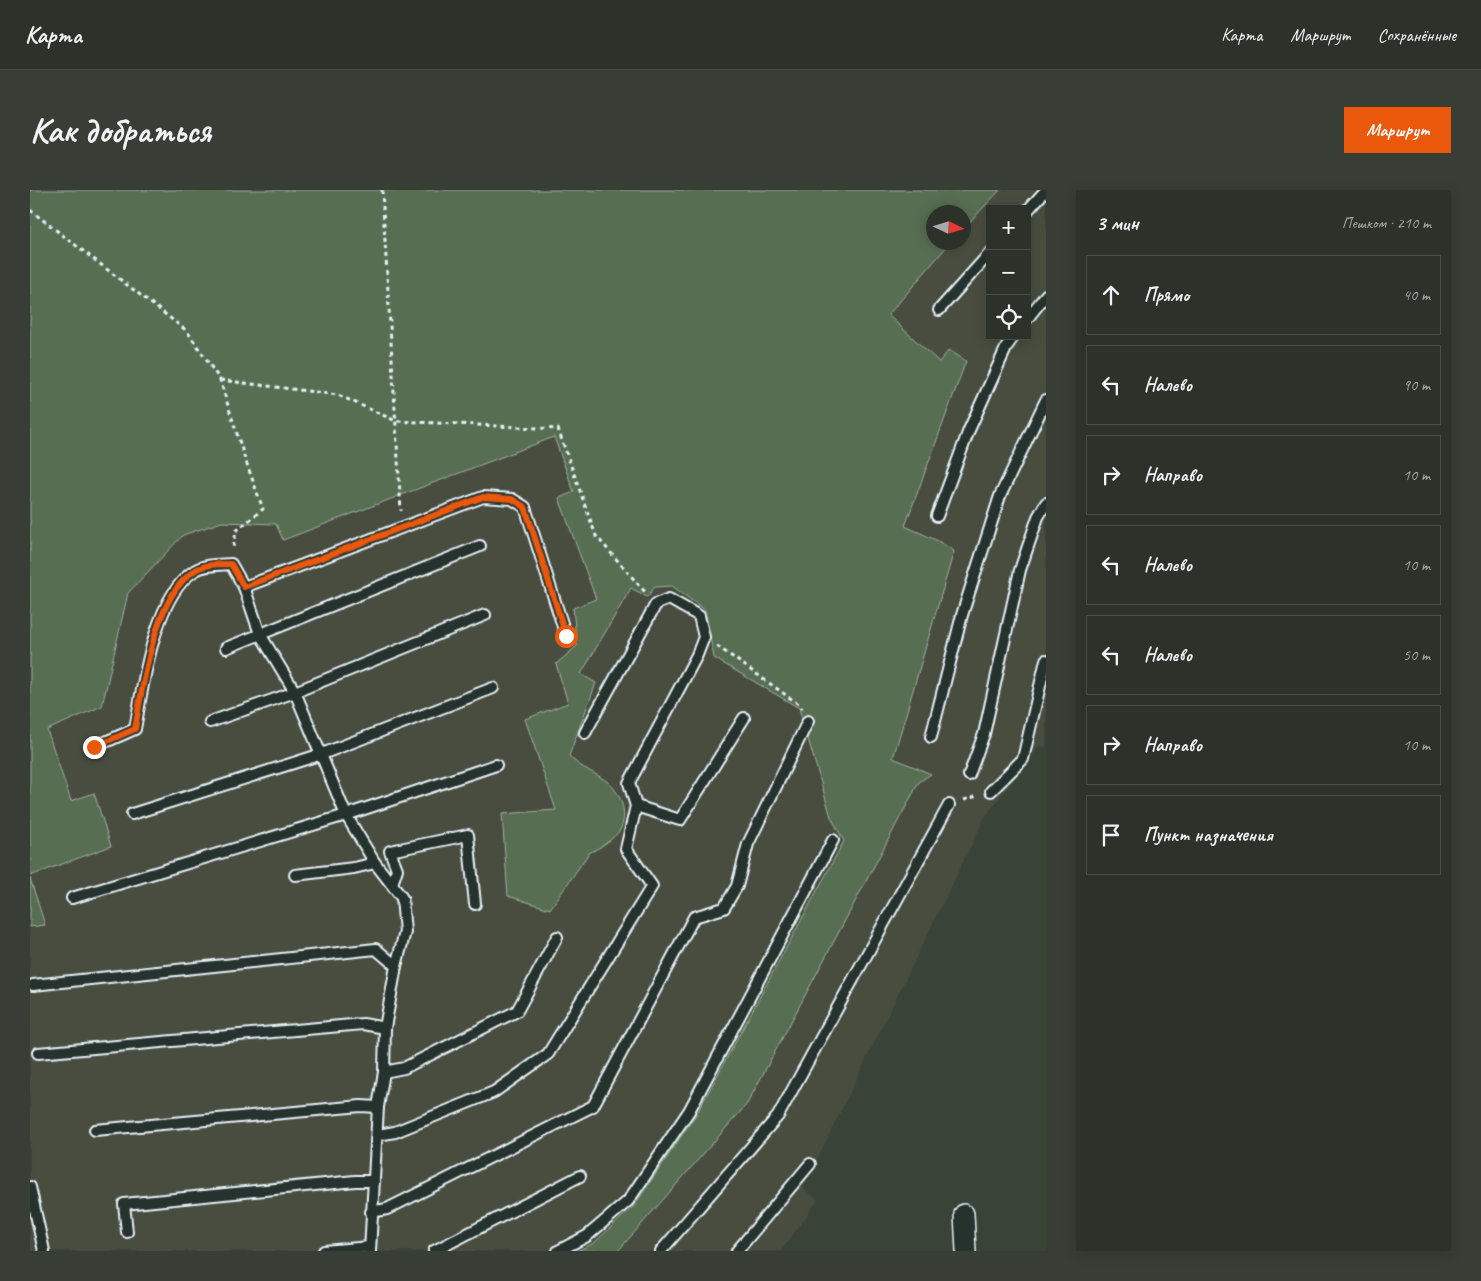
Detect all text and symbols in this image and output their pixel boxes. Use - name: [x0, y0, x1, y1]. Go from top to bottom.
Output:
- text: Карта: [25, 20, 82, 50]
- text: Карта: [1221, 24, 1262, 46]
- text: Маршрут: [1290, 24, 1350, 46]
- text: Сохранённые: [1378, 24, 1456, 46]
- button: Маршрут: [1344, 107, 1451, 153]
- text: Как добраться: [30, 108, 211, 153]
- north arrow: [926, 205, 971, 250]
- map controls: [986, 205, 1031, 340]
- button: +: [986, 205, 1031, 250]
- text: 3 мин: [1096, 210, 1139, 236]
- text: Пешком · 210 m: [1342, 213, 1431, 233]
- button: −: [986, 250, 1031, 295]
- icon: ahead: [1097, 281, 1125, 309]
- text: Прямо: [1144, 283, 1189, 307]
- text: 40 m: [1403, 285, 1430, 305]
- button: locate: [986, 295, 1031, 340]
- icon: left: [1097, 371, 1125, 399]
- text: Налево: [1144, 373, 1192, 397]
- text: 90 m: [1403, 375, 1430, 395]
- icon: right: [1097, 461, 1125, 489]
- text: Направо: [1144, 463, 1202, 487]
- text: 10 m: [1403, 465, 1430, 485]
- icon: left: [1097, 551, 1125, 579]
- text: Налево: [1144, 553, 1192, 577]
- text: 10 m: [1403, 555, 1430, 575]
- route start: [555, 625, 578, 648]
- icon: left: [1097, 641, 1125, 669]
- text: Налево: [1144, 643, 1192, 667]
- text: 50 m: [1403, 645, 1430, 665]
- icon: right: [1097, 731, 1125, 759]
- text: Направо: [1144, 733, 1202, 757]
- text: 10 m: [1403, 735, 1430, 755]
- route end: [83, 736, 106, 759]
- icon: arrive: [1097, 821, 1125, 849]
- text: Пункт назначения: [1144, 823, 1273, 847]

